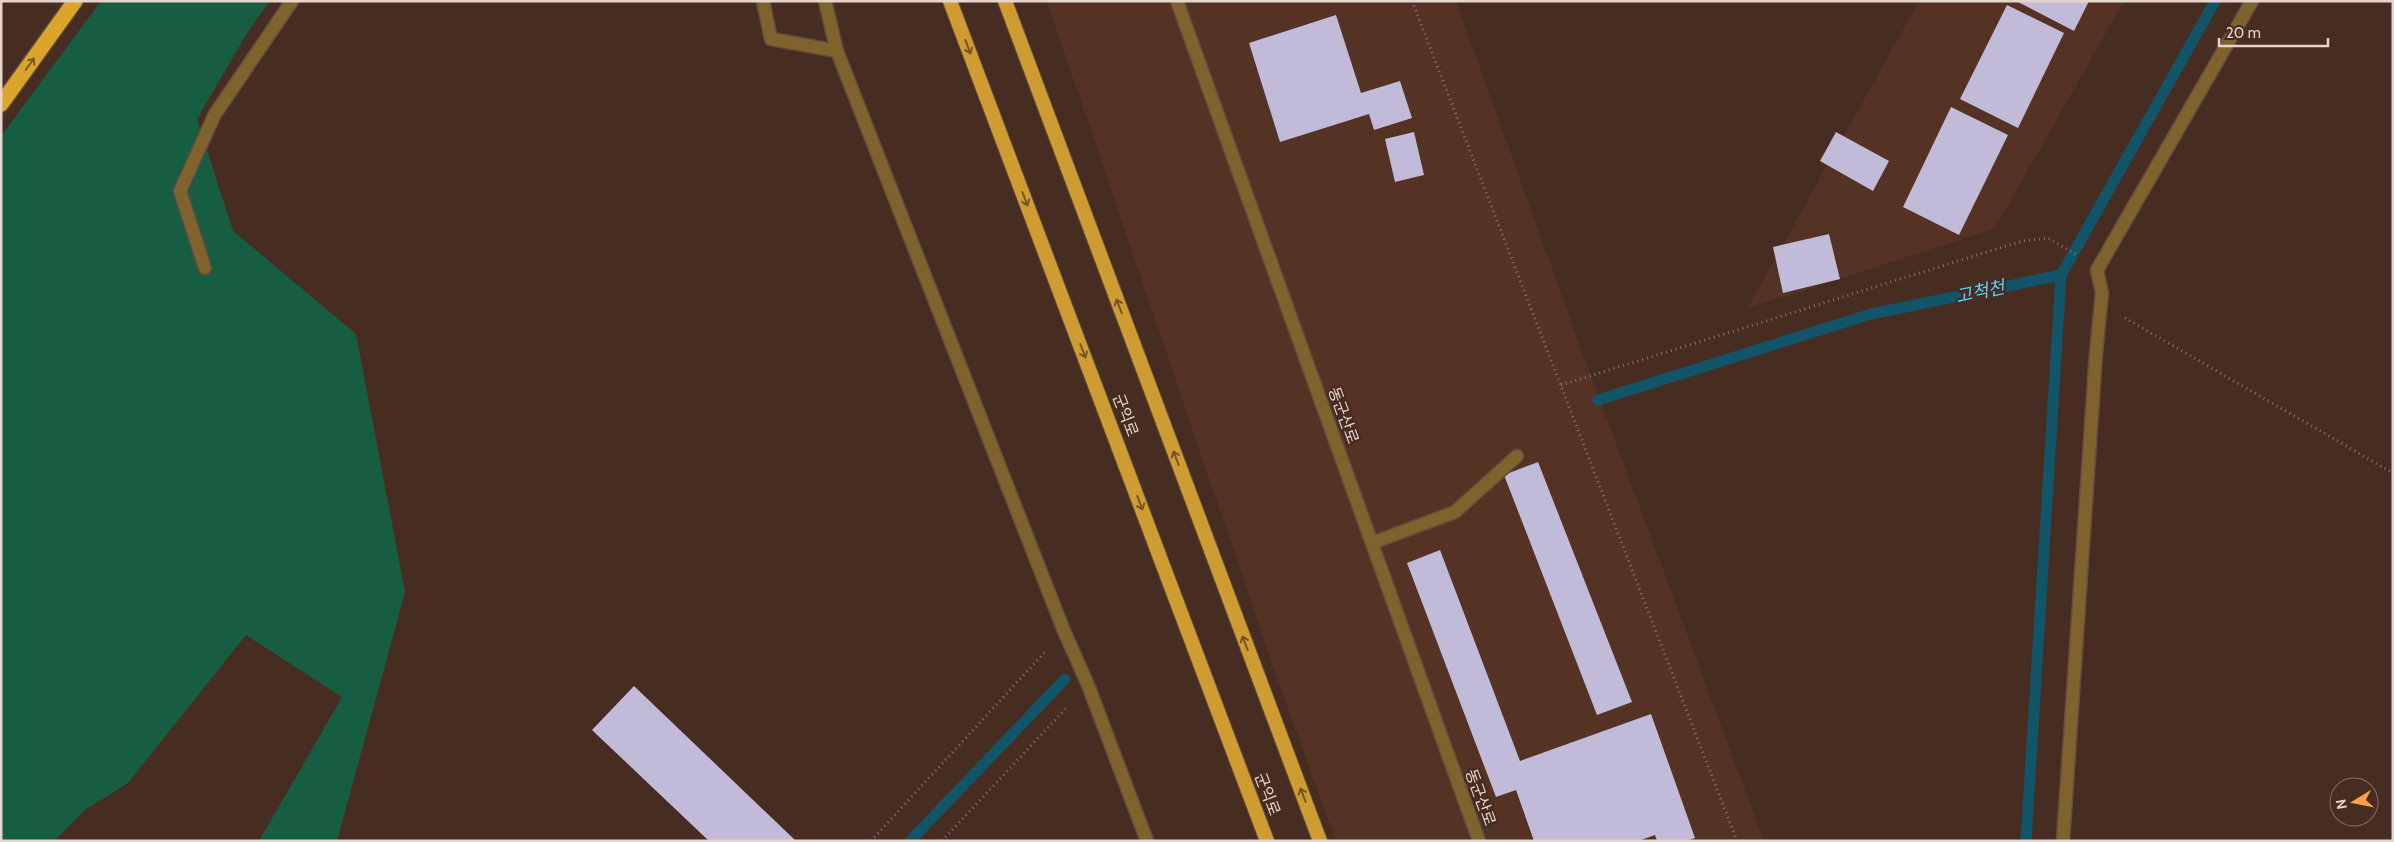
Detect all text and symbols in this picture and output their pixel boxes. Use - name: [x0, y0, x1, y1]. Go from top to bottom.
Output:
- scale bar: [2219, 15, 2328, 47]
- text: 20 m: [2226, 24, 2261, 42]
- one-way arrow: [964, 39, 973, 54]
- one-way arrow: [25, 57, 35, 71]
- one-way arrow: [1021, 191, 1030, 206]
- water label: 고척천: [1953, 276, 2009, 308]
- one-way arrow: [1114, 299, 1123, 314]
- one-way arrow: [1079, 343, 1088, 358]
- street label: 동군산로: [1325, 384, 1363, 446]
- street label: 군익로: [1109, 391, 1142, 439]
- one-way arrow: [1171, 451, 1180, 466]
- one-way arrow: [1136, 495, 1145, 510]
- one-way arrow: [1240, 636, 1249, 651]
- street label: 동군산로: [1462, 766, 1500, 828]
- street label: 군익로: [1251, 770, 1284, 818]
- north arrow: [2329, 777, 2379, 827]
- one-way arrow: [1298, 788, 1307, 803]
- text: N: [2331, 798, 2351, 811]

